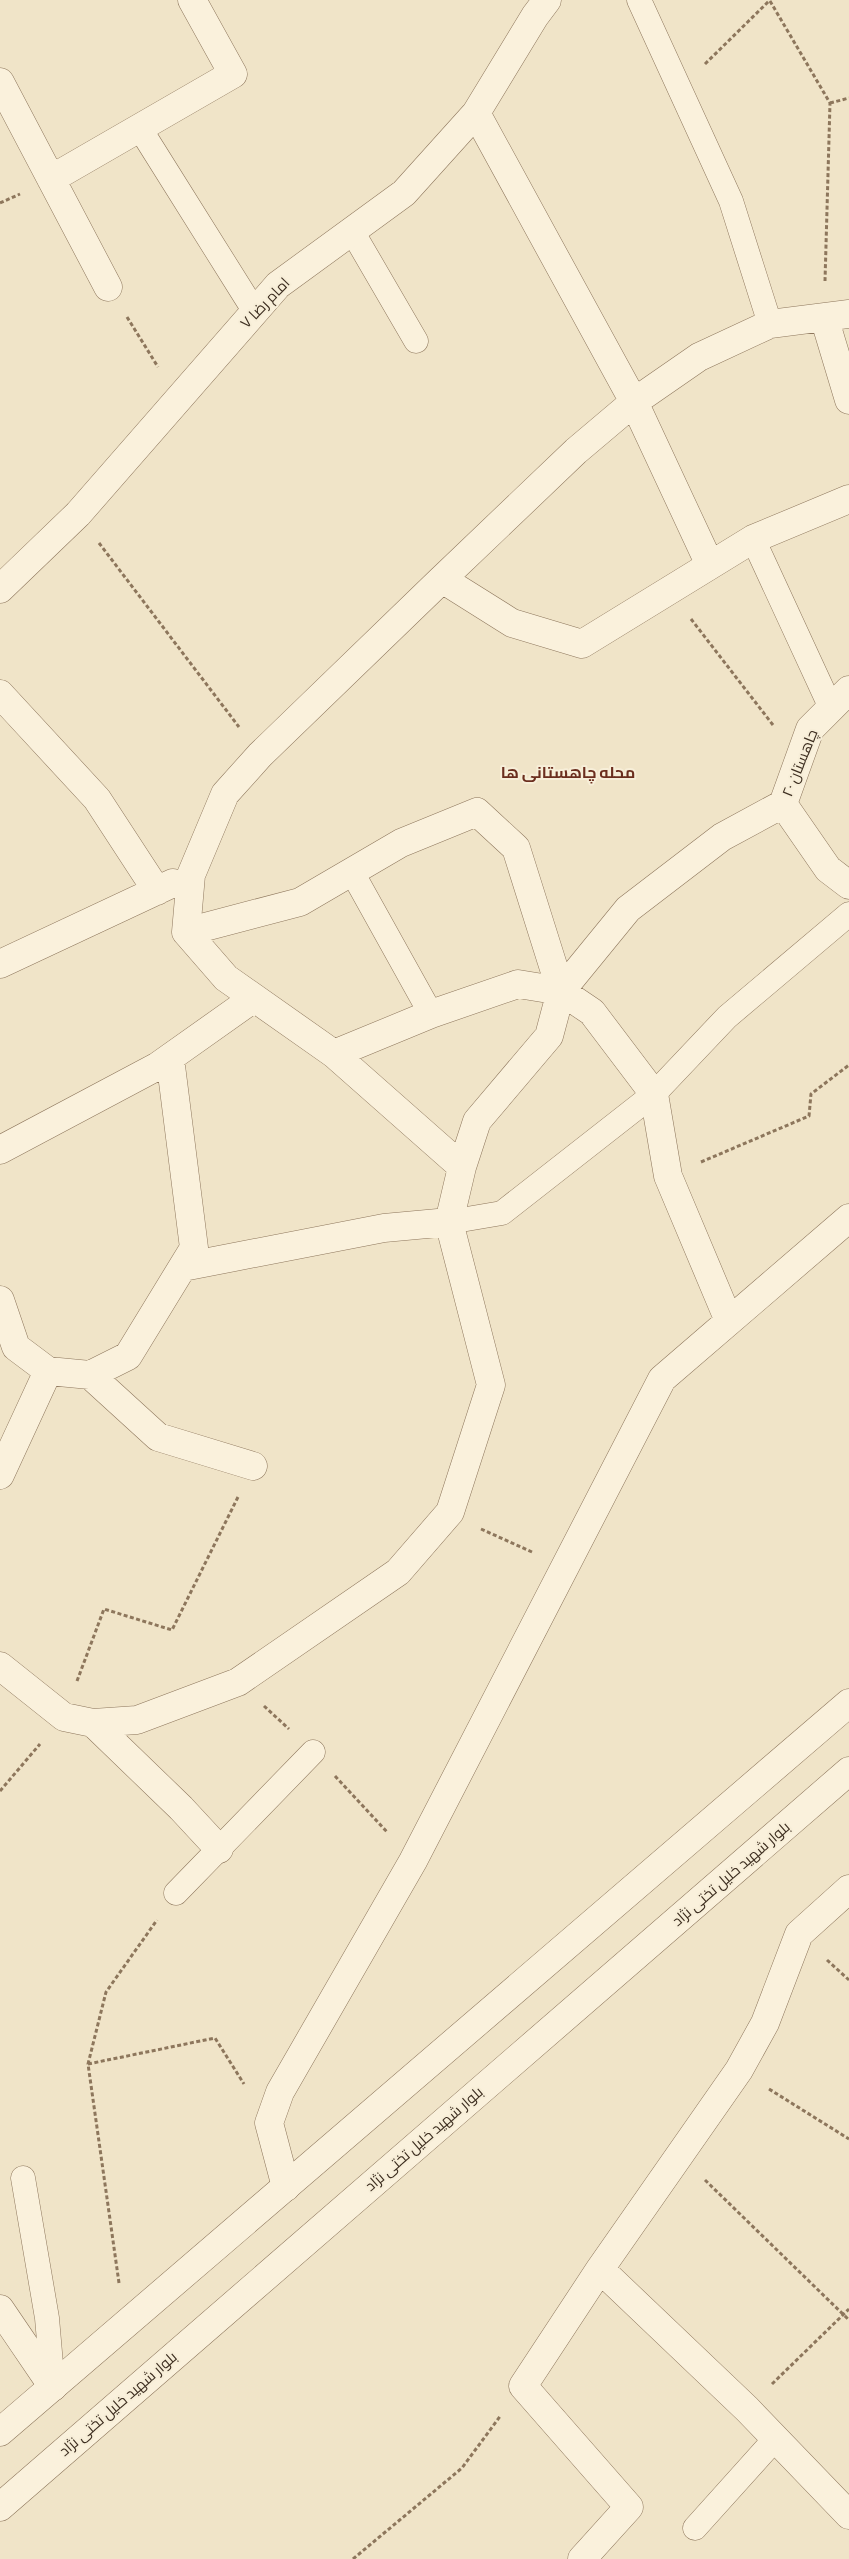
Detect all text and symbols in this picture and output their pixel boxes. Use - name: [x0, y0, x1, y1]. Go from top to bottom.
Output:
- street label: امام رضا ۷: [236, 274, 294, 333]
- street label: چاهستان ۲۰: [778, 727, 823, 800]
- district label: محله چاهستانی ها: [501, 763, 635, 784]
- street label: بلوار شهید خلیل تختی نژاد: [668, 1818, 794, 1931]
- street label: بلوار شهید خلیل تختی نژاد: [361, 2083, 487, 2196]
- street label: بلوار شهید خلیل تختی نژاد: [55, 2348, 181, 2461]

